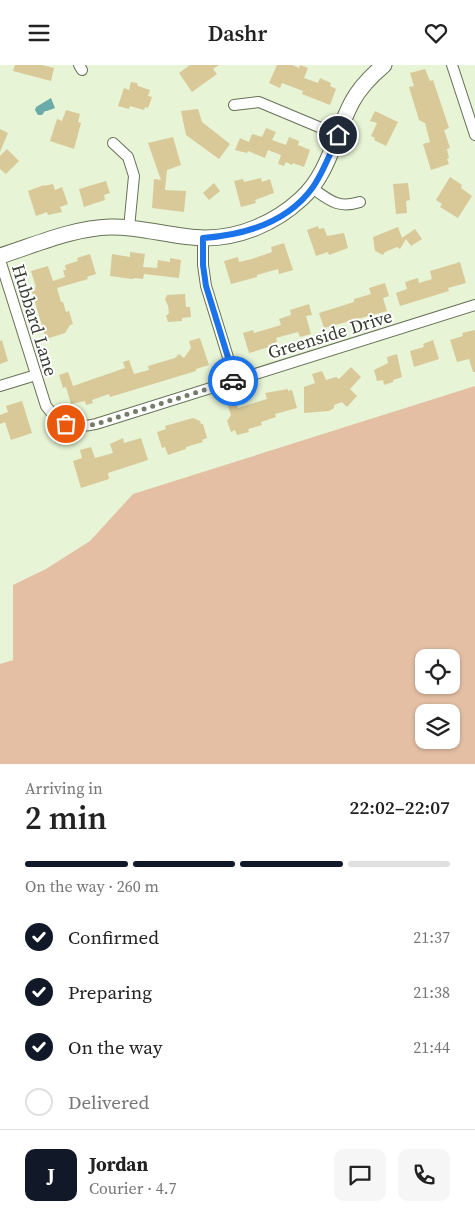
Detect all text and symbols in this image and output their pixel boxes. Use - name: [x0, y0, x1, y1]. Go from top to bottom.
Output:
- text: Dashr: [208, 18, 267, 48]
- icon: menu: [25, 19, 53, 47]
- icon: heart: [422, 19, 450, 47]
- pin: [317, 114, 359, 156]
- icon: home: [324, 121, 352, 149]
- street label: Hubbard Lane: [6, 261, 64, 379]
- street label: Greenside Drive: [265, 303, 395, 365]
- courier: [208, 356, 258, 406]
- icon: car: [219, 367, 247, 395]
- pin: [45, 403, 87, 445]
- icon: bag: [52, 410, 80, 438]
- map controls: [415, 649, 460, 749]
- button: locate: [415, 649, 460, 694]
- button: layers: [415, 704, 460, 749]
- text: Arriving in: [25, 777, 103, 799]
- text: 22:02–22:07: [350, 794, 450, 820]
- text: 2 min: [25, 796, 107, 840]
- text: On the way · 260 m: [25, 875, 159, 897]
- icon: check: [25, 923, 53, 951]
- text: Confirmed: [68, 924, 159, 950]
- text: 21:37: [413, 926, 450, 948]
- icon: check: [25, 978, 53, 1006]
- text: Preparing: [68, 979, 152, 1005]
- text: 21:38: [413, 981, 450, 1003]
- icon: check: [25, 1033, 53, 1061]
- text: On the way: [68, 1034, 163, 1060]
- text: 21:44: [413, 1036, 450, 1058]
- text: Delivered: [68, 1089, 149, 1115]
- button: chat: [334, 1149, 386, 1201]
- button: phone: [398, 1149, 450, 1201]
- text: Jordan: [89, 1151, 148, 1177]
- text: J: [47, 1162, 55, 1188]
- text: Courier · 4.7: [89, 1177, 177, 1199]

